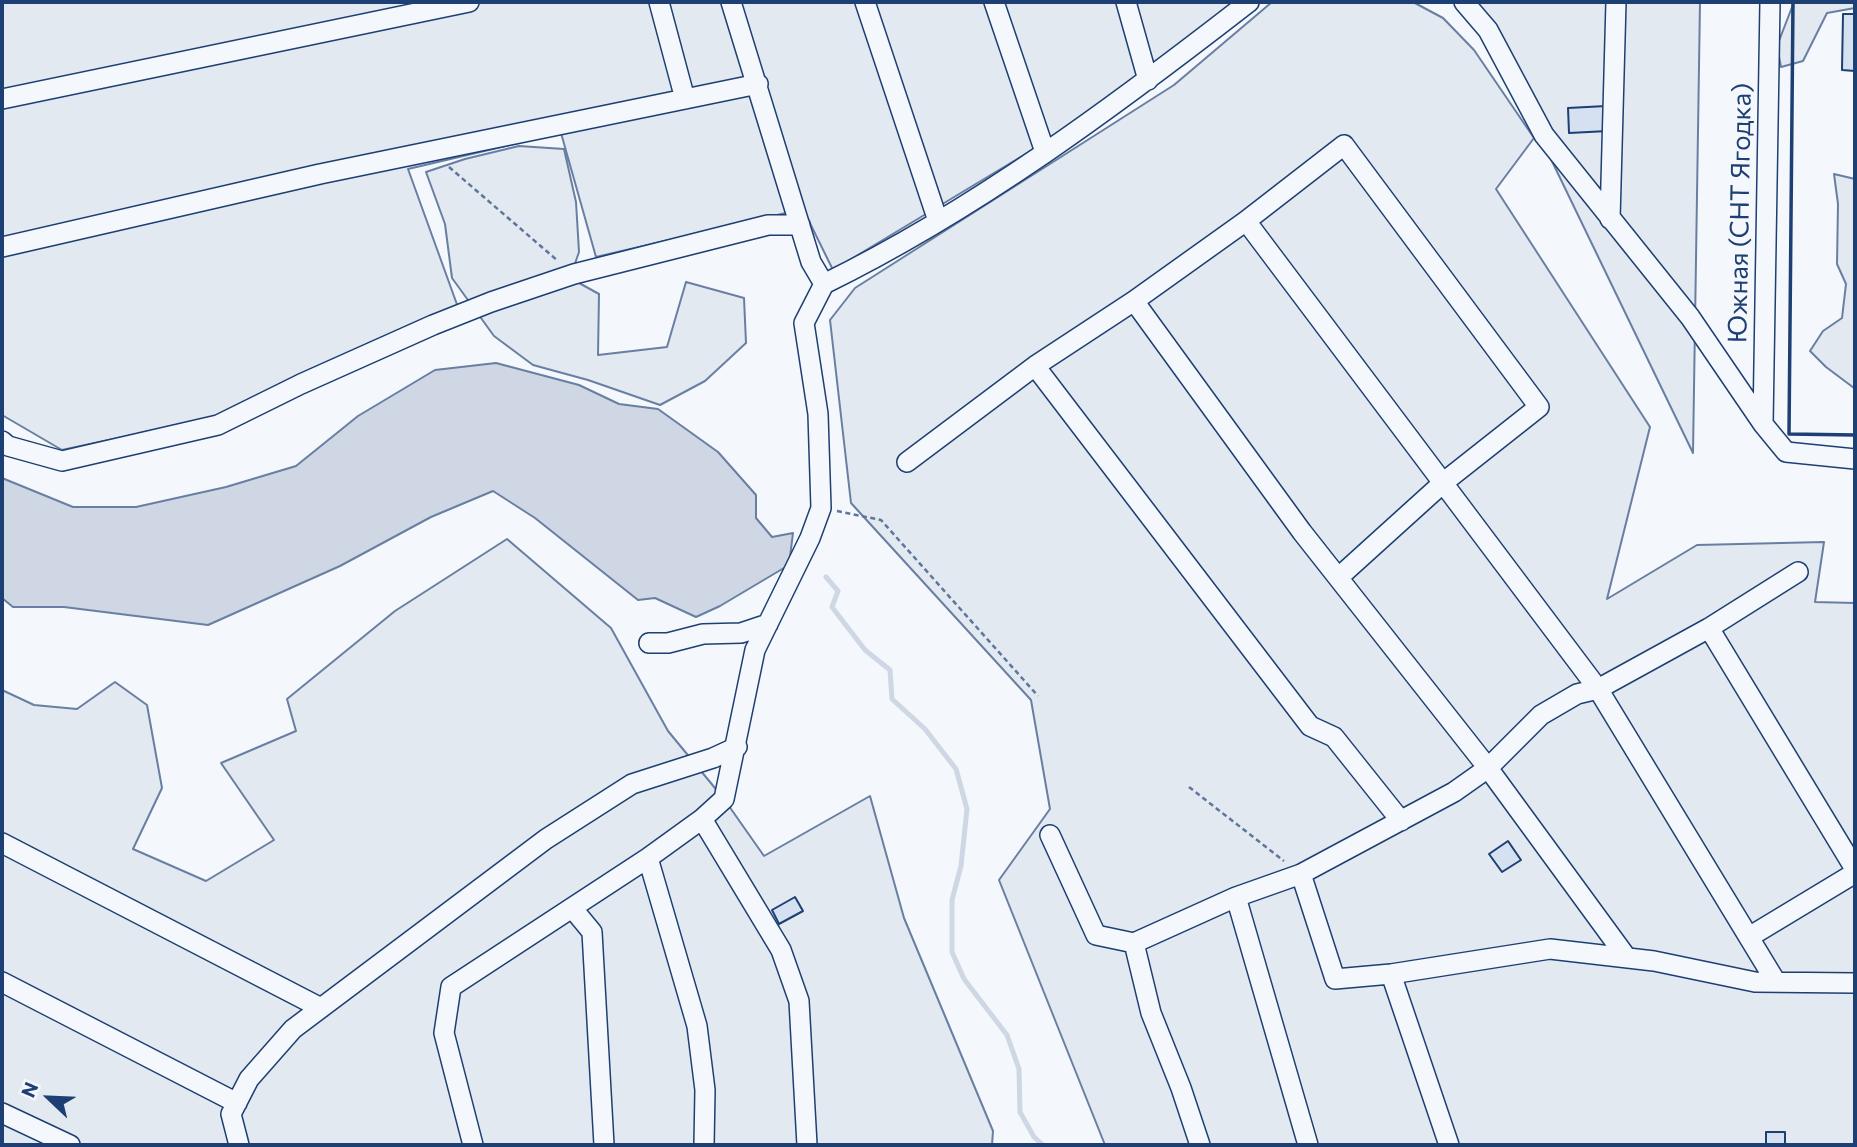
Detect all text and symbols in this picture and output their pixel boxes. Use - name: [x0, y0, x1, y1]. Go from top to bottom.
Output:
- street label: Южная (СНТ Ягодка): [1722, 83, 1758, 343]
- north arrow: [14, 1063, 84, 1133]
- text: N: [16, 1079, 43, 1101]

